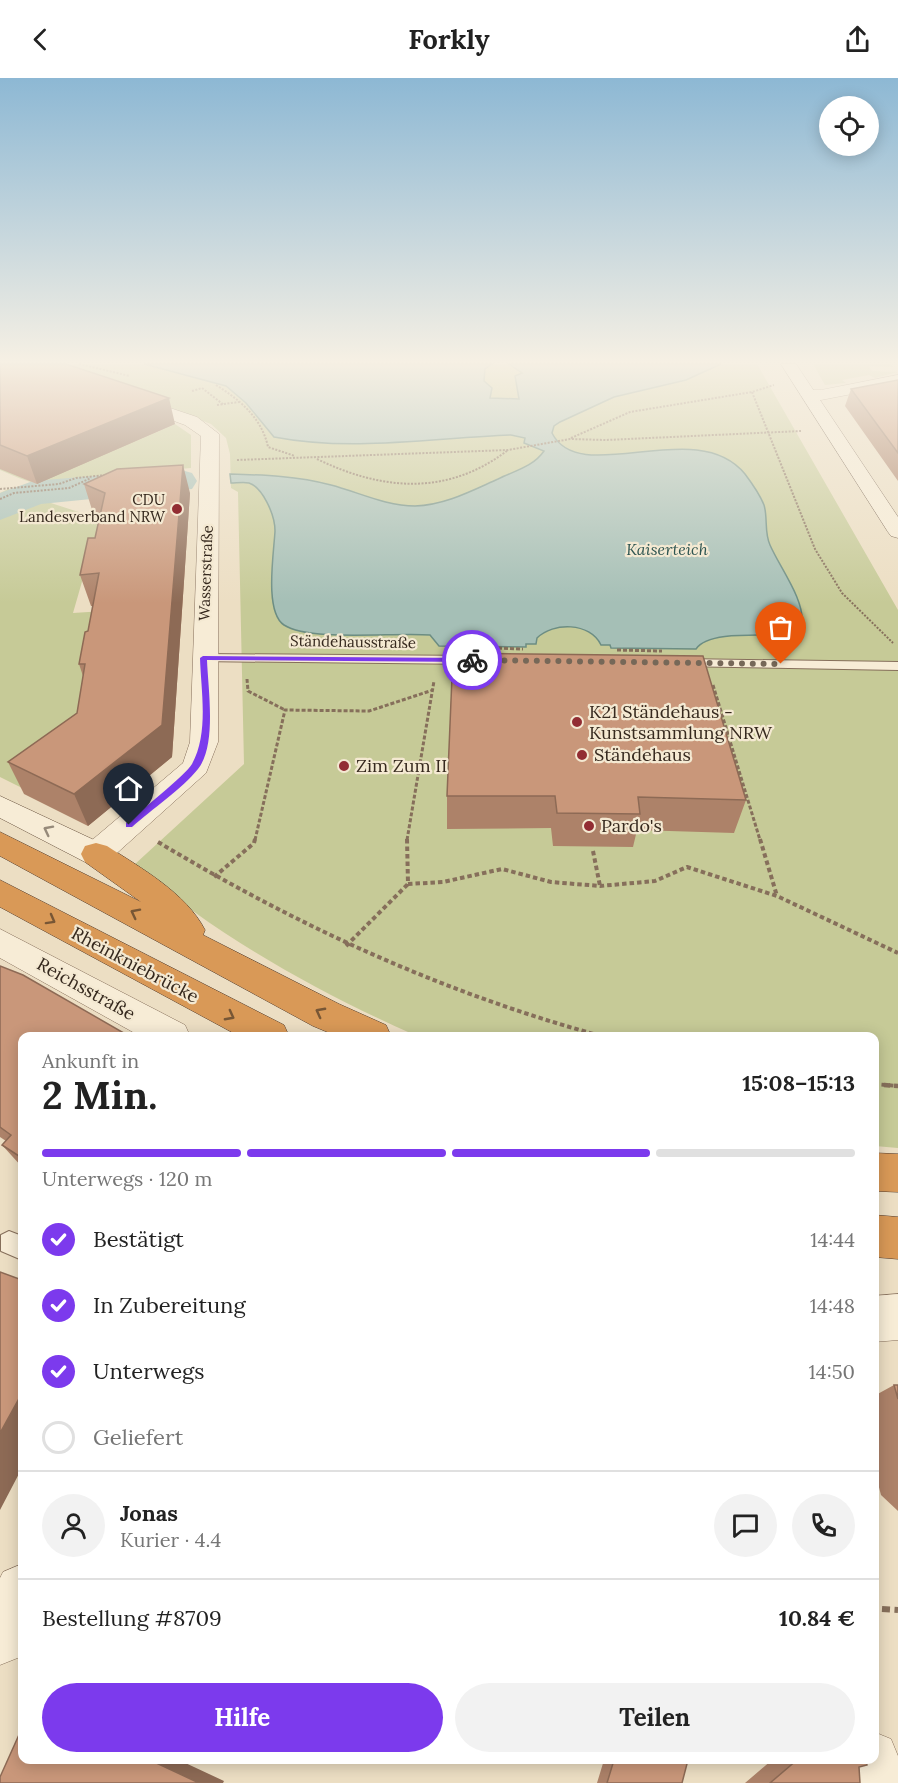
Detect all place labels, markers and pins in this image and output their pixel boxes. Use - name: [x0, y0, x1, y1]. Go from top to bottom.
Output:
- place label: CDU Landesverband NRW: [19, 490, 166, 526]
- marker: CDU Landesverband NRW: [170, 502, 184, 516]
- pin: [755, 602, 806, 664]
- place label: K21 Ständehaus - Kunstsammlung NRW: [589, 700, 773, 744]
- marker: K21 Ständehaus - Kunstsammlung NRW: [570, 715, 584, 729]
- place label: Ständehaus: [594, 743, 691, 766]
- marker: Ständehaus: [575, 748, 589, 762]
- place label: Zim Zum II: [356, 754, 447, 777]
- marker: Zim Zum II: [337, 759, 351, 773]
- pin: [103, 763, 154, 825]
- place label: Pardo's: [601, 814, 662, 837]
- marker: Pardo's: [582, 819, 596, 833]

